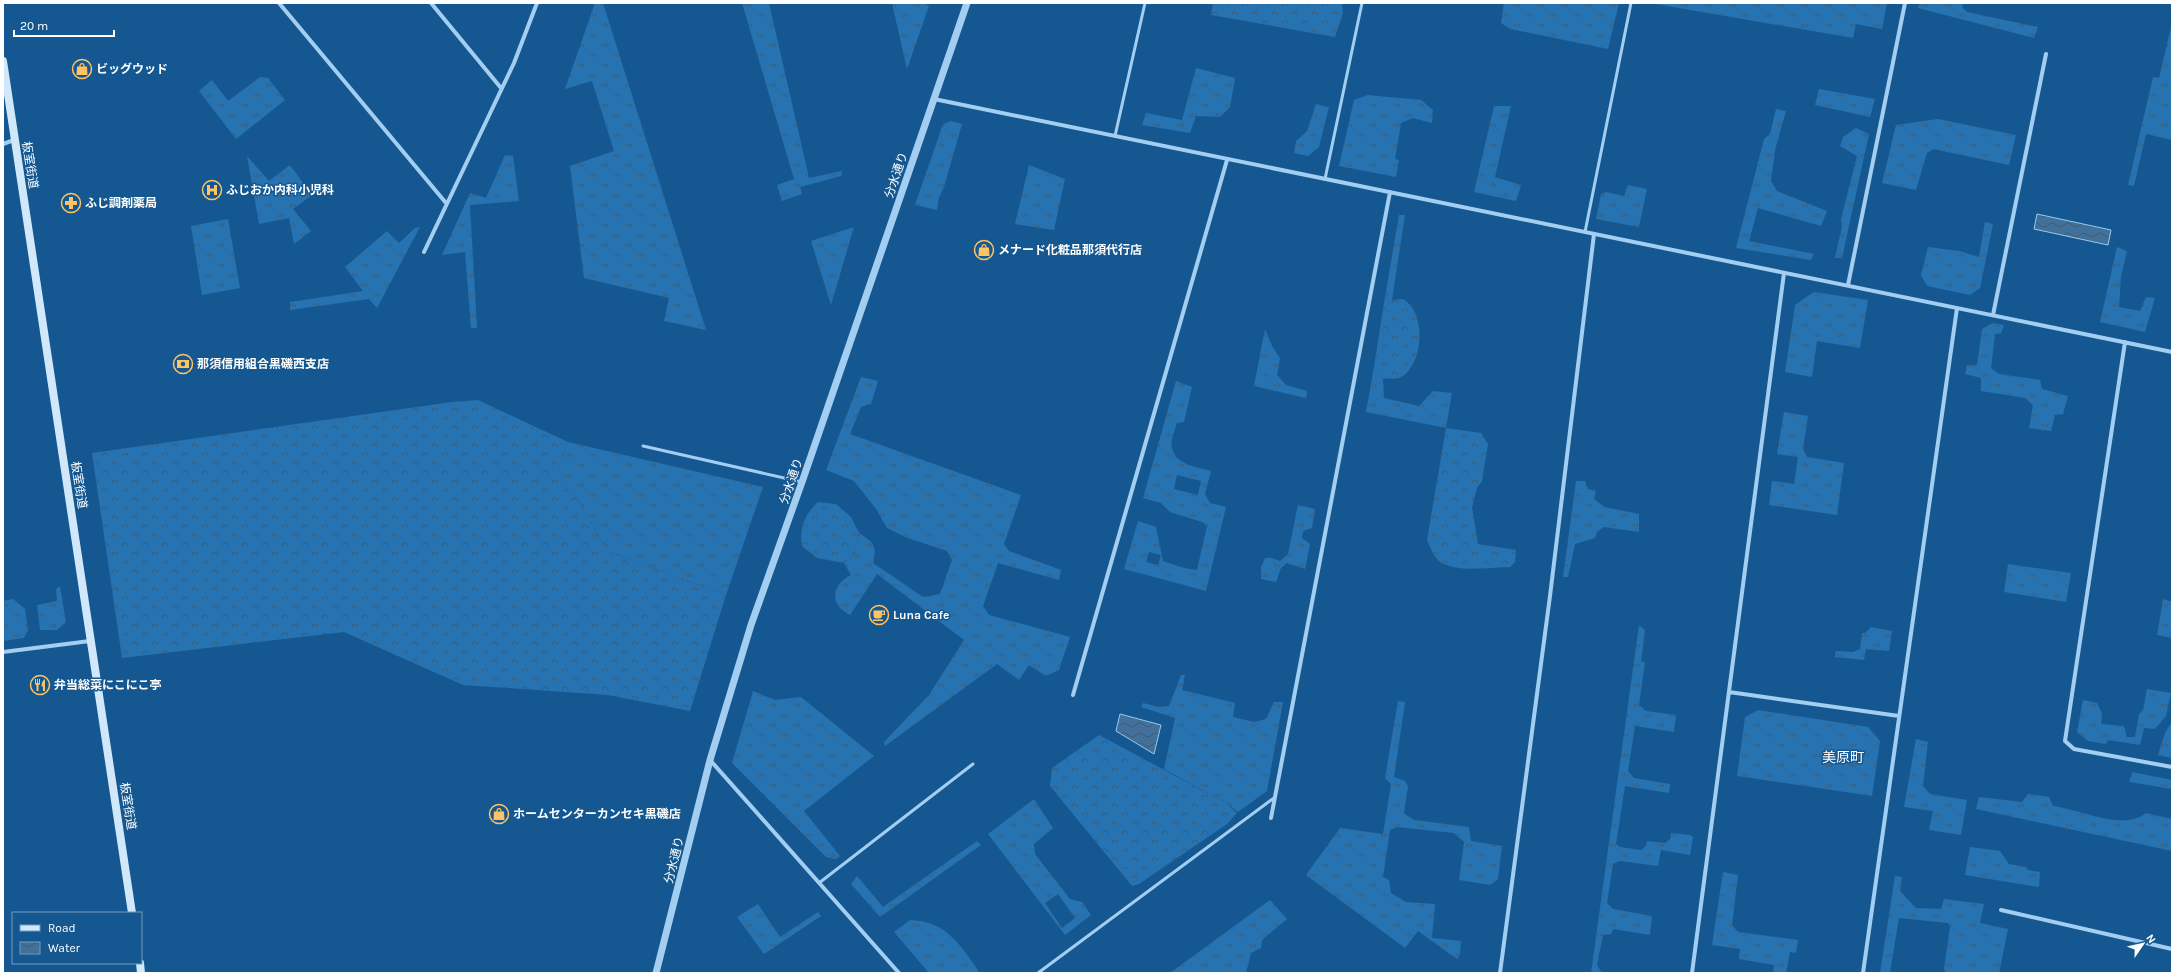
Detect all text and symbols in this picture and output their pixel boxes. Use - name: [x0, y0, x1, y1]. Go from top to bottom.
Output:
- scale bar: [14, 12, 114, 38]
- text: 20 m: [20, 19, 48, 33]
- shop icon: ビッグウッド: [71, 58, 93, 80]
- place label: ビッグウッド: [96, 62, 168, 76]
- street label: 板室街道: [19, 140, 41, 190]
- street label: 分水通り: [882, 150, 910, 200]
- hospital icon: ふじおか内科小児科: [201, 179, 223, 201]
- place label: ふじおか内科小児科: [226, 183, 334, 197]
- pharmacy icon: ふじ調剤薬局: [60, 192, 82, 214]
- place label: ふじ調剤薬局: [85, 196, 157, 210]
- shop icon: メナード化粧品那須代行店: [973, 239, 995, 261]
- place label: メナード化粧品那須代行店: [998, 243, 1142, 257]
- bank icon: 那須信用組合黒磯西支店: [172, 353, 194, 375]
- place label: 那須信用組合黒磯西支店: [197, 357, 329, 371]
- street label: 分水通り: [777, 456, 805, 506]
- street label: 板室街道: [68, 460, 90, 510]
- cafe icon: Luna Cafe: [868, 604, 890, 626]
- place label: Luna Cafe: [893, 608, 949, 622]
- restaurant icon: 弁当総菜にこにこ亭: [29, 674, 51, 696]
- place label: 弁当総菜にこにこ亭: [54, 678, 162, 692]
- district label: 美原町: [1822, 749, 1864, 766]
- street label: 板室街道: [117, 781, 139, 831]
- shop icon: ホームセンターカンセキ黒磯店: [488, 803, 510, 825]
- place label: ホームセンターカンセキ黒磯店: [513, 807, 681, 821]
- street label: 分水通り: [661, 835, 687, 885]
- legend: [12, 912, 142, 964]
- text: Road: [48, 921, 76, 935]
- north arrow: [2123, 924, 2163, 964]
- text: N: [2143, 932, 2158, 946]
- text: Water: [48, 941, 81, 955]

